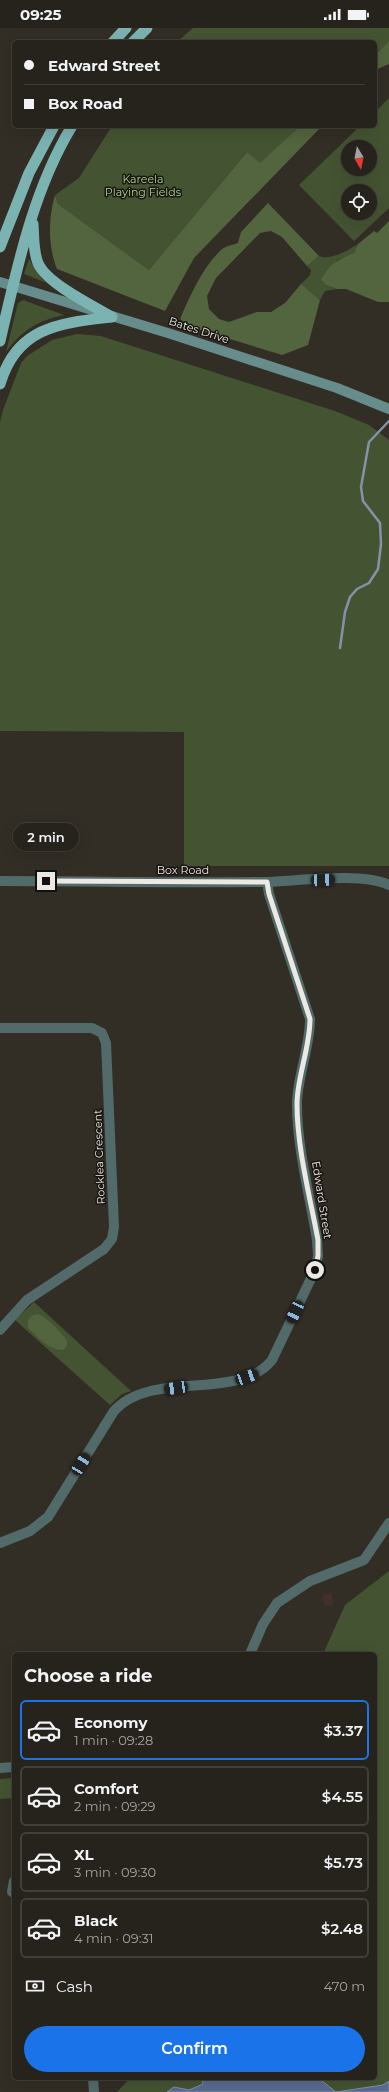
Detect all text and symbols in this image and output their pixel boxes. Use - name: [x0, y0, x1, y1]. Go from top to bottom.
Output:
- text: 09:25: [20, 5, 61, 24]
- text: Edward Street: [48, 56, 160, 75]
- text: Box Road: [48, 94, 123, 113]
- north arrow: [341, 140, 377, 176]
- map controls: [341, 140, 377, 220]
- park label: Kareela Playing Fields: [105, 172, 182, 199]
- button: locate: [341, 184, 377, 220]
- street label: Bates Drive: [167, 314, 231, 346]
- callout: 2 min: [13, 823, 79, 851]
- text: 2 min: [27, 829, 65, 845]
- street label: Box Road: [157, 863, 209, 877]
- route end: [37, 872, 55, 890]
- car: [311, 874, 335, 886]
- street label: Rocklea Crescent: [90, 1109, 108, 1205]
- street label: Edward Street: [309, 1160, 335, 1240]
- route start: [306, 1261, 324, 1279]
- car: [284, 1299, 306, 1325]
- car: [234, 1367, 260, 1387]
- car: [163, 1380, 189, 1396]
- car: [70, 1451, 92, 1477]
- text: Choose a ride: [24, 1665, 152, 1687]
- icon: car: [26, 1712, 62, 1748]
- text: Economy: [74, 1713, 147, 1732]
- text: $3.37: [323, 1721, 363, 1740]
- text: 1 min · 09:28: [74, 1732, 153, 1748]
- icon: car: [26, 1778, 62, 1814]
- text: Comfort: [74, 1779, 139, 1798]
- text: $4.55: [322, 1787, 363, 1806]
- text: 2 min · 09:29: [74, 1798, 156, 1814]
- icon: car: [26, 1844, 62, 1880]
- text: XL: [74, 1845, 93, 1864]
- text: $5.73: [324, 1853, 363, 1872]
- text: 3 min · 09:30: [74, 1864, 156, 1880]
- icon: car: [26, 1910, 62, 1946]
- text: Black: [74, 1911, 118, 1930]
- text: $2.48: [321, 1919, 363, 1938]
- text: 4 min · 09:31: [74, 1930, 153, 1946]
- icon: cash: [24, 1975, 46, 1997]
- text: Cash: [56, 1977, 93, 1996]
- text: 470 m: [324, 1978, 365, 1994]
- button: Confirm: [24, 2026, 365, 2072]

